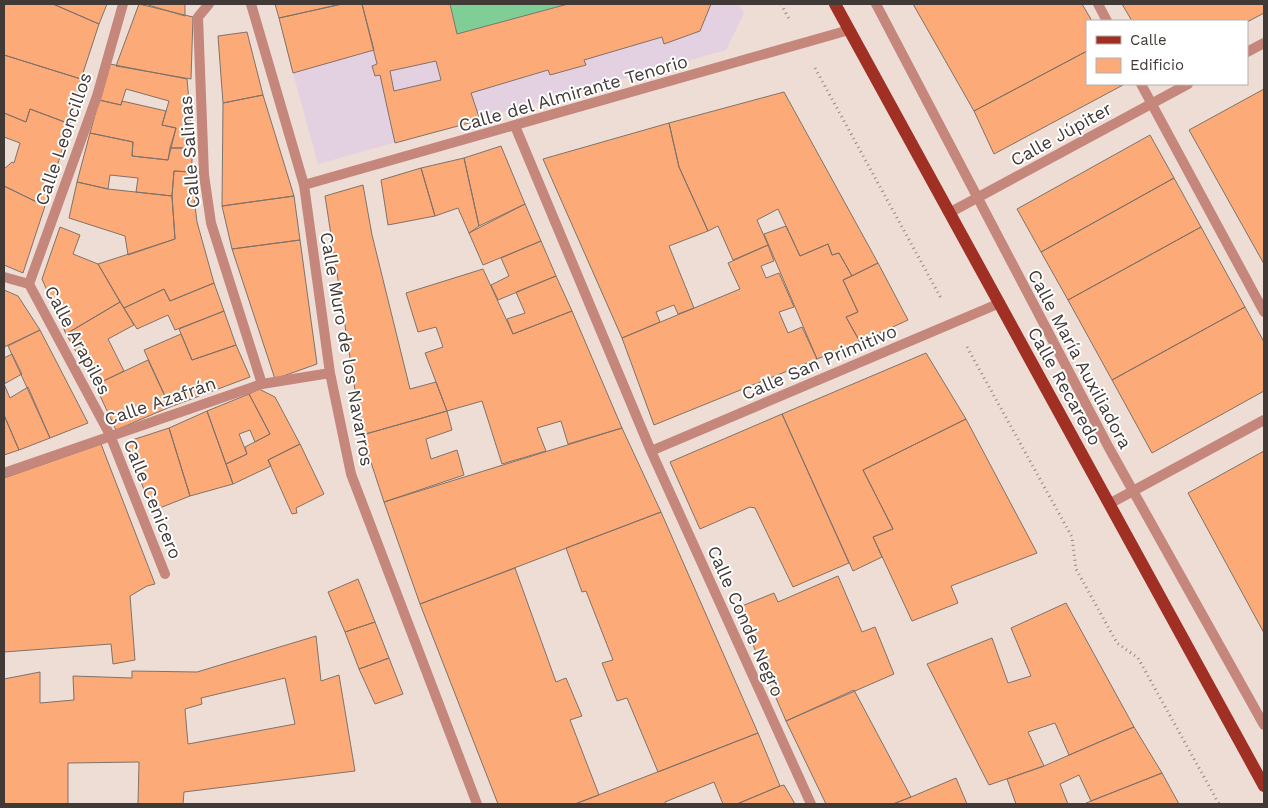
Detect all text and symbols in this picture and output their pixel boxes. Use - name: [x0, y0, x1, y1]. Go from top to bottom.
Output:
- legend: [1086, 20, 1248, 85]
- text: Calle: [1130, 31, 1167, 49]
- street label: Calle del Almirante Tenorio: [456, 50, 690, 136]
- text: Edificio: [1130, 56, 1184, 74]
- street label: Calle Leoncillos: [30, 70, 96, 208]
- street label: Calle Salinas: [175, 95, 203, 209]
- street label: Calle Júpiter: [1007, 98, 1115, 170]
- street label: Calle Muro de los Navarros: [316, 230, 378, 468]
- street label: Calle María Auxiliadora: [1024, 266, 1136, 452]
- street label: Calle Arapiles: [41, 282, 115, 398]
- street label: Calle San Primitivo: [738, 320, 900, 404]
- street label: Calle Recaredo: [1024, 323, 1106, 449]
- street label: Calle Azafrán: [102, 372, 218, 430]
- street label: Calle Cenicero: [119, 436, 187, 562]
- street label: Calle Conde Negro: [703, 542, 789, 700]

